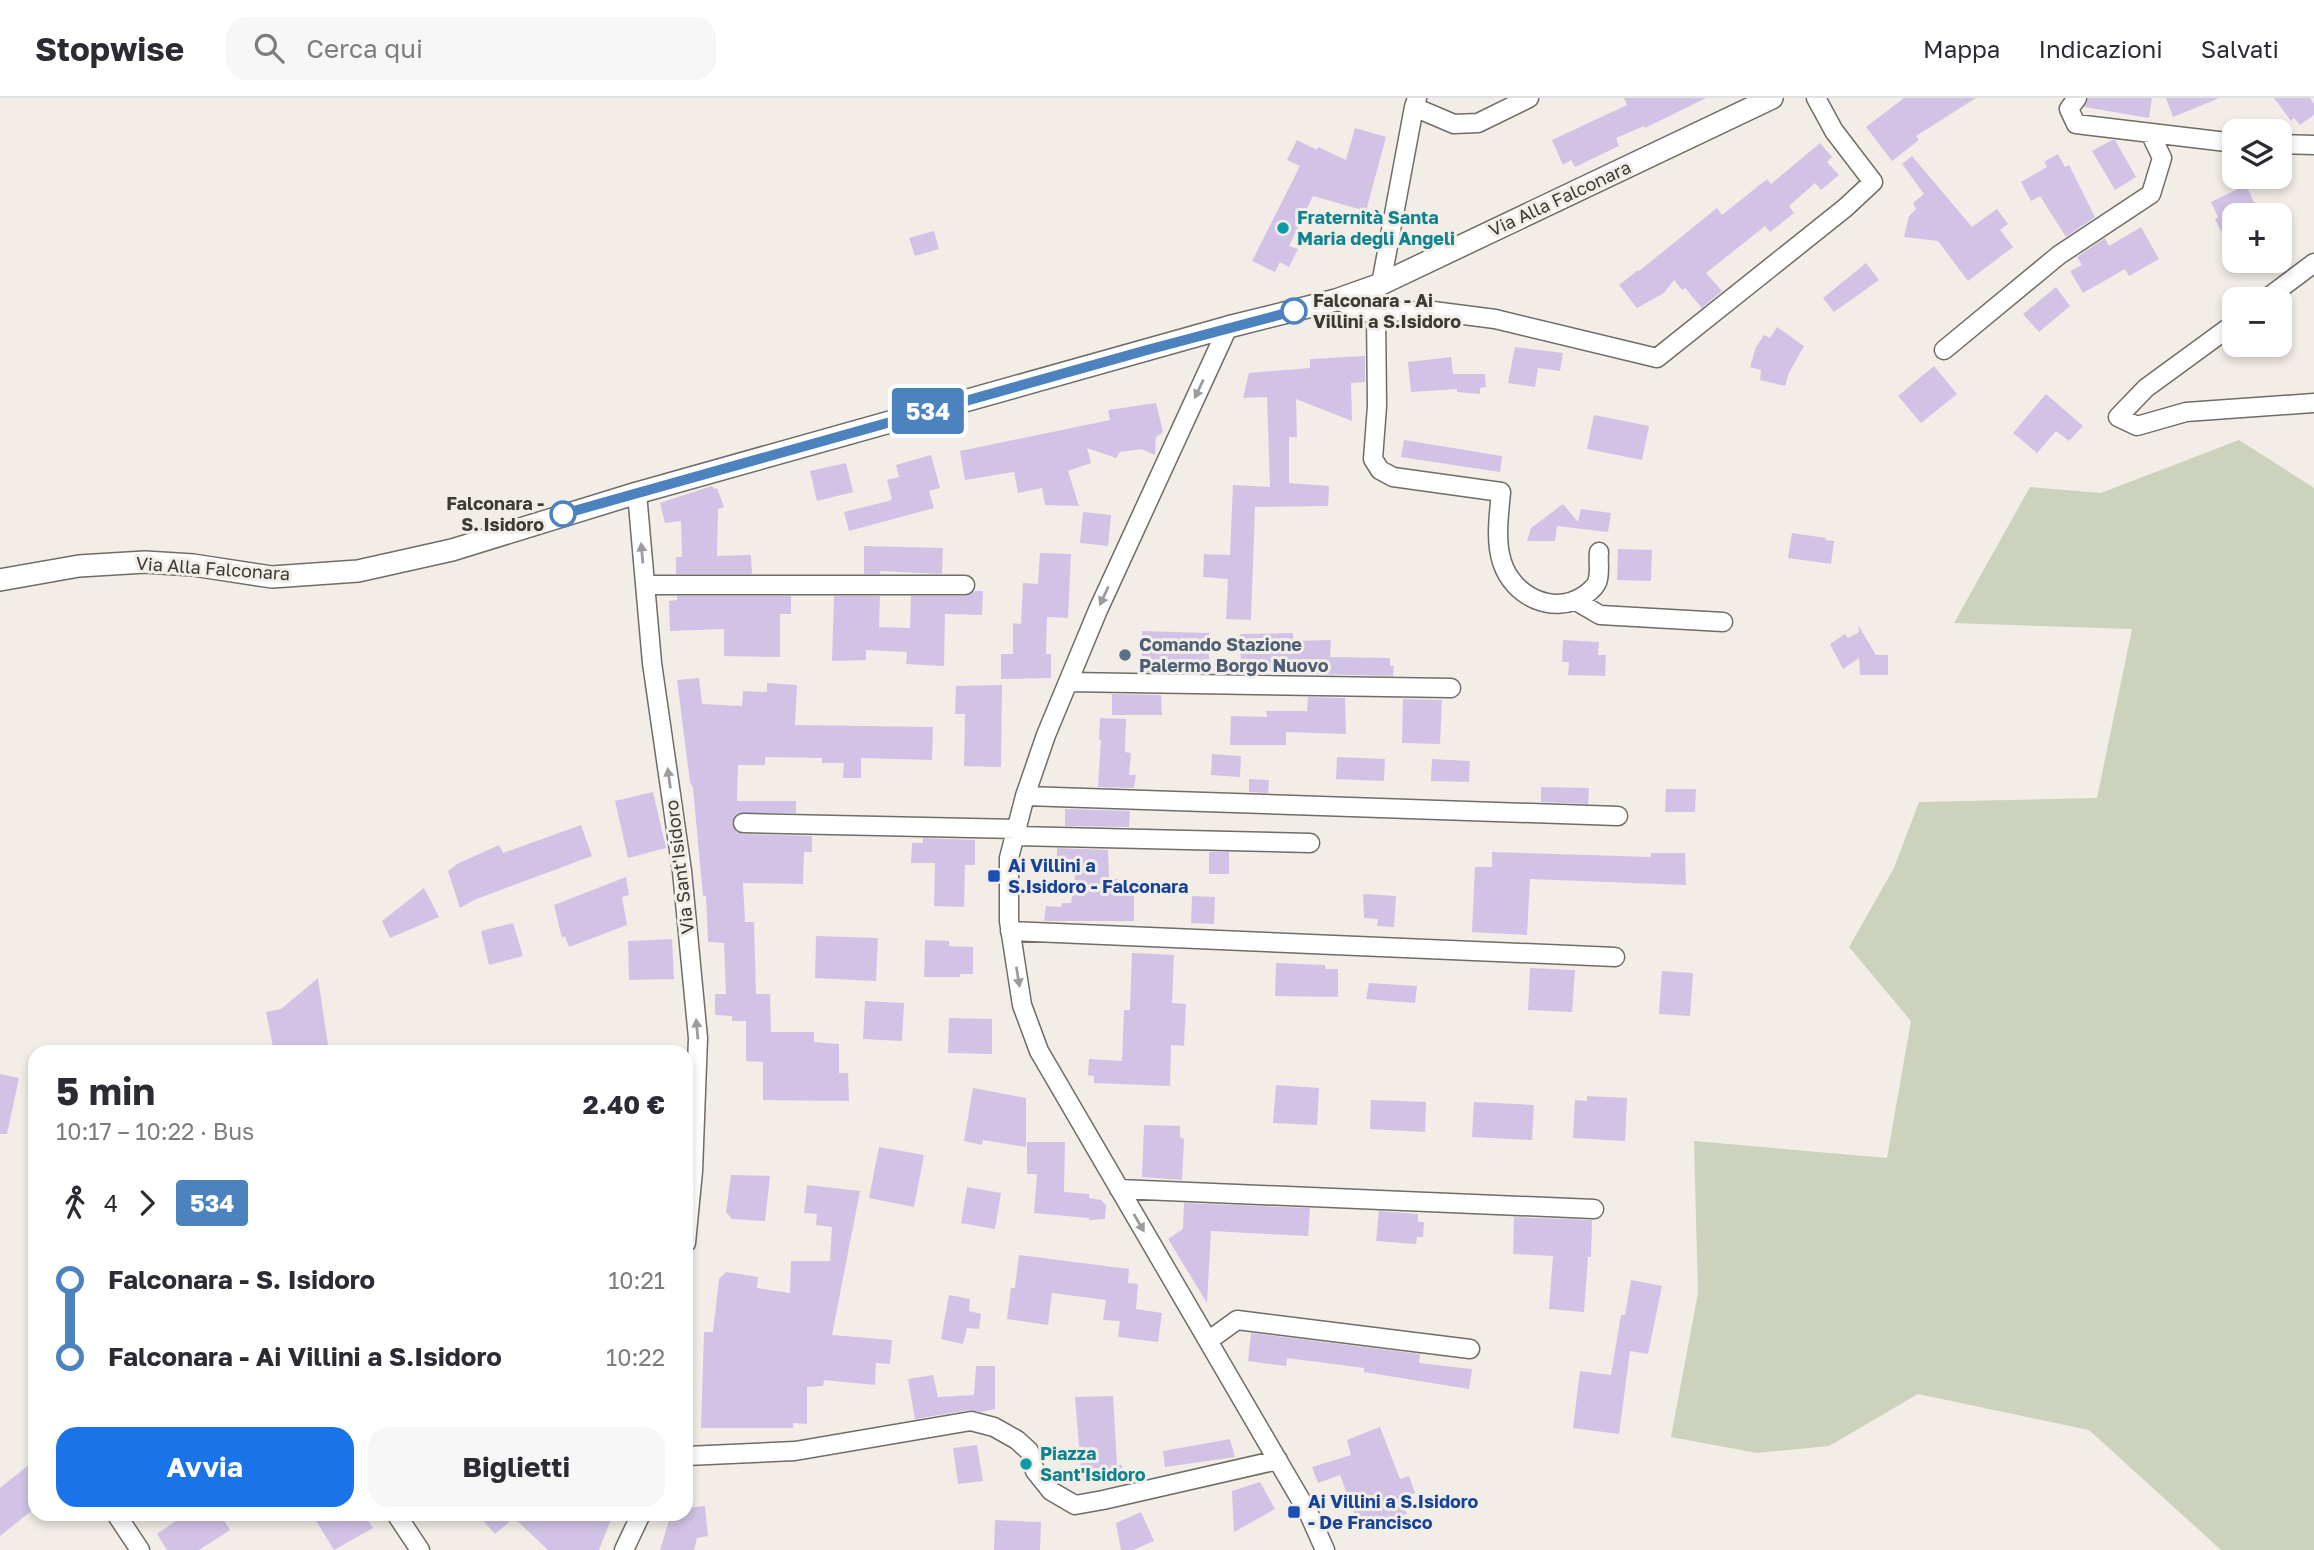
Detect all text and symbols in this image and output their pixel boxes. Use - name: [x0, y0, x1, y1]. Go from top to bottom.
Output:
- search box: [226, 17, 716, 80]
- text: Stopwise: [35, 29, 184, 68]
- icon: search: [250, 29, 288, 67]
- text: Cerca qui: [306, 33, 423, 64]
- text: Mappa: [1923, 34, 2000, 63]
- text: Indicazioni: [2038, 34, 2163, 63]
- text: Salvati: [2201, 34, 2279, 63]
- map controls: [2222, 119, 2292, 357]
- button: layers: [2222, 119, 2292, 189]
- street label: Via Alla Falconara: [1485, 155, 1634, 241]
- button: +: [2222, 203, 2292, 273]
- place label: Fraternità Santa Maria degli Angeli: [1297, 206, 1455, 249]
- marker: Fraternità Santa Maria degli Angeli: [1275, 220, 1291, 236]
- button: −: [2222, 287, 2292, 357]
- place label: Falconara - Ai Villini a S.Isidoro: [1313, 289, 1461, 332]
- marker: Falconara - Ai Villini a S.Isidoro: [1281, 298, 1307, 324]
- one-way arrow: [1193, 379, 1204, 400]
- line badge: 534: [888, 388, 968, 434]
- text: 534: [906, 396, 950, 425]
- place label: Falconara - S. Isidoro: [446, 492, 544, 535]
- marker: Falconara - S. Isidoro: [550, 501, 576, 527]
- one-way arrow: [636, 541, 647, 563]
- street label: Via Alla Falconara: [135, 552, 291, 584]
- one-way arrow: [1098, 586, 1110, 606]
- place label: Comando Stazione Palermo Borgo Nuovo: [1139, 633, 1329, 676]
- marker: Comando Stazione Palermo Borgo Nuovo: [1117, 647, 1133, 663]
- one-way arrow: [663, 767, 674, 789]
- street label: Via Sant'Isidoro: [660, 799, 698, 935]
- place label: Ai Villini a S.Isidoro - Falconara: [1008, 854, 1188, 897]
- marker: Ai Villini a S.Isidoro - Falconara: [986, 868, 1002, 884]
- one-way arrow: [1013, 966, 1024, 988]
- one-way arrow: [691, 1017, 702, 1039]
- text: 5 min: [56, 1068, 155, 1113]
- text: 2.40 €: [583, 1089, 665, 1120]
- text: 10:17 – 10:22 · Bus: [56, 1117, 254, 1145]
- icon: walk: [56, 1184, 94, 1222]
- icon: forward: [128, 1184, 166, 1222]
- text: 534: [190, 1188, 234, 1217]
- text: 4: [104, 1189, 118, 1217]
- one-way arrow: [1133, 1214, 1145, 1233]
- text: Falconara - S. Isidoro: [108, 1264, 375, 1295]
- text: 10:21: [608, 1266, 665, 1294]
- text: Falconara - Ai Villini a S.Isidoro: [108, 1341, 502, 1372]
- text: 10:22: [606, 1343, 665, 1371]
- button: Avvia: [56, 1427, 354, 1507]
- button: Biglietti: [368, 1427, 665, 1507]
- place label: Piazza Sant'Isidoro: [1040, 1442, 1146, 1485]
- marker: Piazza Sant'Isidoro: [1018, 1456, 1034, 1472]
- place label: Ai Villini a S.Isidoro - De Francisco: [1308, 1490, 1479, 1533]
- marker: Ai Villini a S.Isidoro - De Francisco: [1286, 1504, 1302, 1520]

